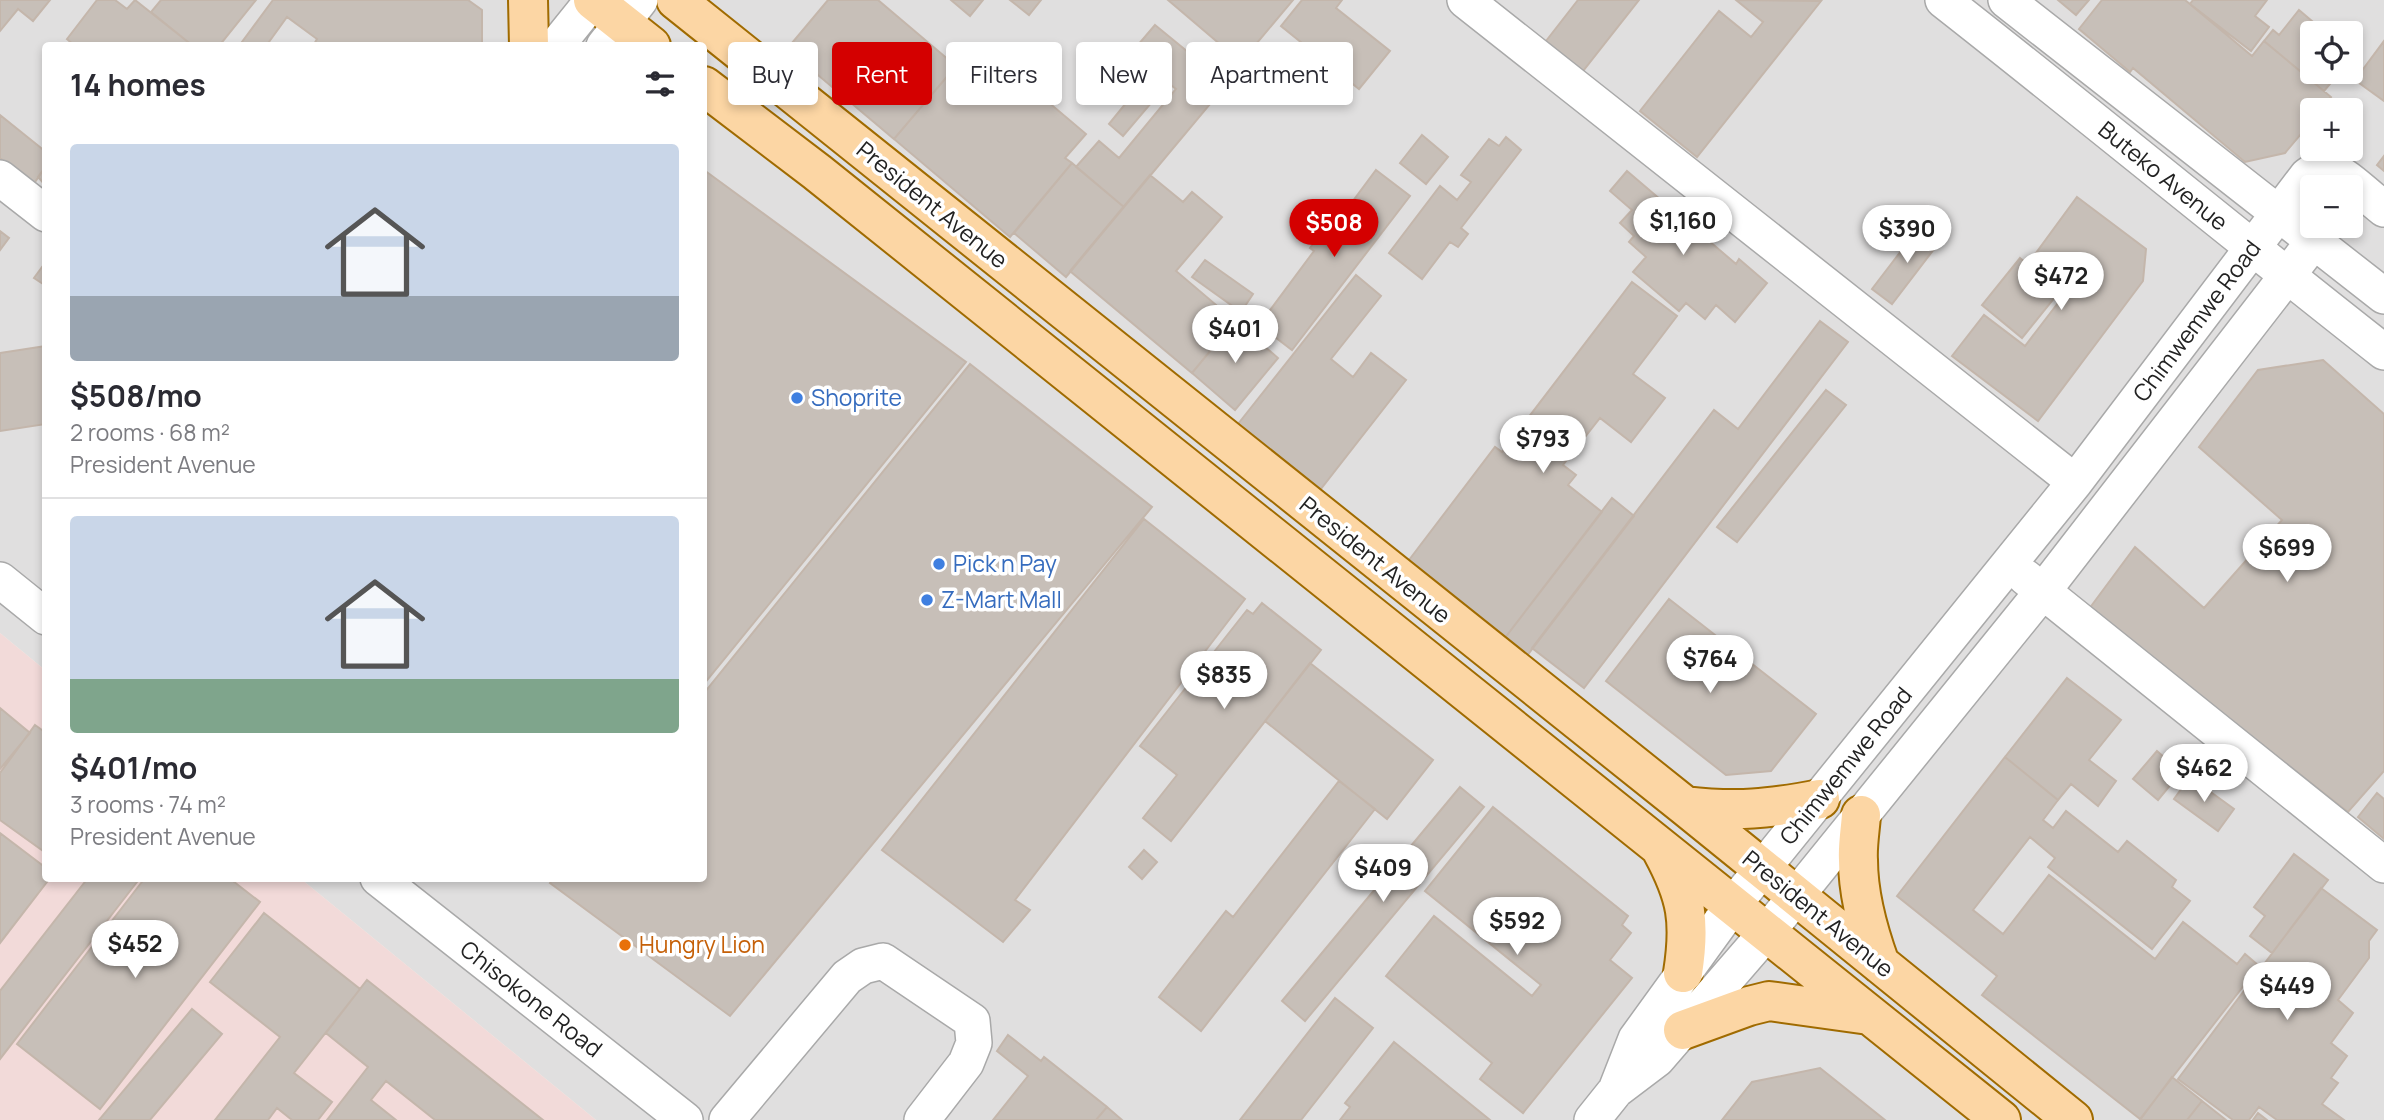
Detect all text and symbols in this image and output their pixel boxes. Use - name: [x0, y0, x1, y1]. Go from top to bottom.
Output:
- map controls: [2300, 21, 2363, 238]
- button: locate: [2300, 21, 2363, 84]
- chip: Buy: [728, 42, 818, 105]
- chip: Rent: [832, 42, 932, 105]
- chip: Filters: [946, 42, 1062, 105]
- chip: New: [1076, 42, 1172, 105]
- chip: Apartment: [1186, 42, 1353, 105]
- text: 14 homes: [70, 64, 206, 105]
- icon: filters: [641, 65, 679, 103]
- button: +: [2300, 98, 2363, 161]
- street label: Buteko Avenue: [2092, 113, 2235, 237]
- street label: President Avenue: [850, 133, 1015, 275]
- button: −: [2300, 175, 2363, 238]
- icon: home: [312, 189, 438, 315]
- pin: $1,160: [1626, 198, 1740, 257]
- pin: $508: [1293, 200, 1375, 259]
- text: $1,160: [1649, 204, 1717, 236]
- pin: $390: [1866, 205, 1948, 265]
- text: $508: [1305, 206, 1363, 238]
- text: $390: [1878, 212, 1936, 244]
- street label: Chimwemwe Road: [2125, 233, 2268, 408]
- pin: $472: [2020, 252, 2102, 312]
- text: $472: [2034, 259, 2088, 291]
- pin: $401: [1194, 306, 1276, 365]
- text: $401: [1208, 312, 1262, 344]
- text: $508/mo: [70, 375, 202, 416]
- place label: Shoprite: [811, 381, 902, 413]
- marker: Shoprite: [789, 390, 805, 406]
- text: 2 rooms · 68 m²: [70, 416, 230, 448]
- pin: $793: [1502, 416, 1584, 475]
- text: $793: [1516, 422, 1570, 454]
- text: President Avenue: [70, 448, 256, 480]
- street label: President Avenue: [1293, 488, 1458, 630]
- pin: $699: [2246, 524, 2328, 584]
- text: $699: [2259, 531, 2315, 563]
- place label: Pick n Pay: [953, 547, 1057, 579]
- marker: Pick n Pay: [931, 556, 947, 572]
- icon: home: [312, 561, 438, 687]
- place label: Z-Mart Mall: [941, 583, 1062, 615]
- marker: Z-Mart Mall: [919, 592, 935, 608]
- pin: $764: [1669, 636, 1751, 695]
- text: $764: [1682, 642, 1738, 674]
- pin: $835: [1183, 652, 1265, 711]
- text: $835: [1196, 658, 1252, 690]
- street label: Chimwemwe Road: [1772, 680, 1919, 851]
- pin: $462: [2163, 744, 2245, 804]
- text: $401/mo: [70, 747, 197, 788]
- text: $462: [2176, 751, 2232, 783]
- text: 3 rooms · 74 m²: [70, 788, 226, 820]
- text: President Avenue: [70, 820, 256, 852]
- street label: President Avenue: [1736, 842, 1901, 984]
- pin: $409: [1342, 844, 1424, 904]
- text: $409: [1354, 851, 1412, 883]
- pin: $592: [1476, 898, 1558, 957]
- text: $592: [1489, 904, 1545, 936]
- pin: $452: [94, 920, 176, 980]
- text: $452: [107, 927, 163, 959]
- place label: Hungry Lion: [639, 928, 765, 960]
- street label: Chisokone Road: [454, 933, 609, 1064]
- marker: Hungry Lion: [617, 937, 633, 953]
- pin: $449: [2246, 962, 2328, 1022]
- text: $449: [2259, 969, 2315, 1001]

